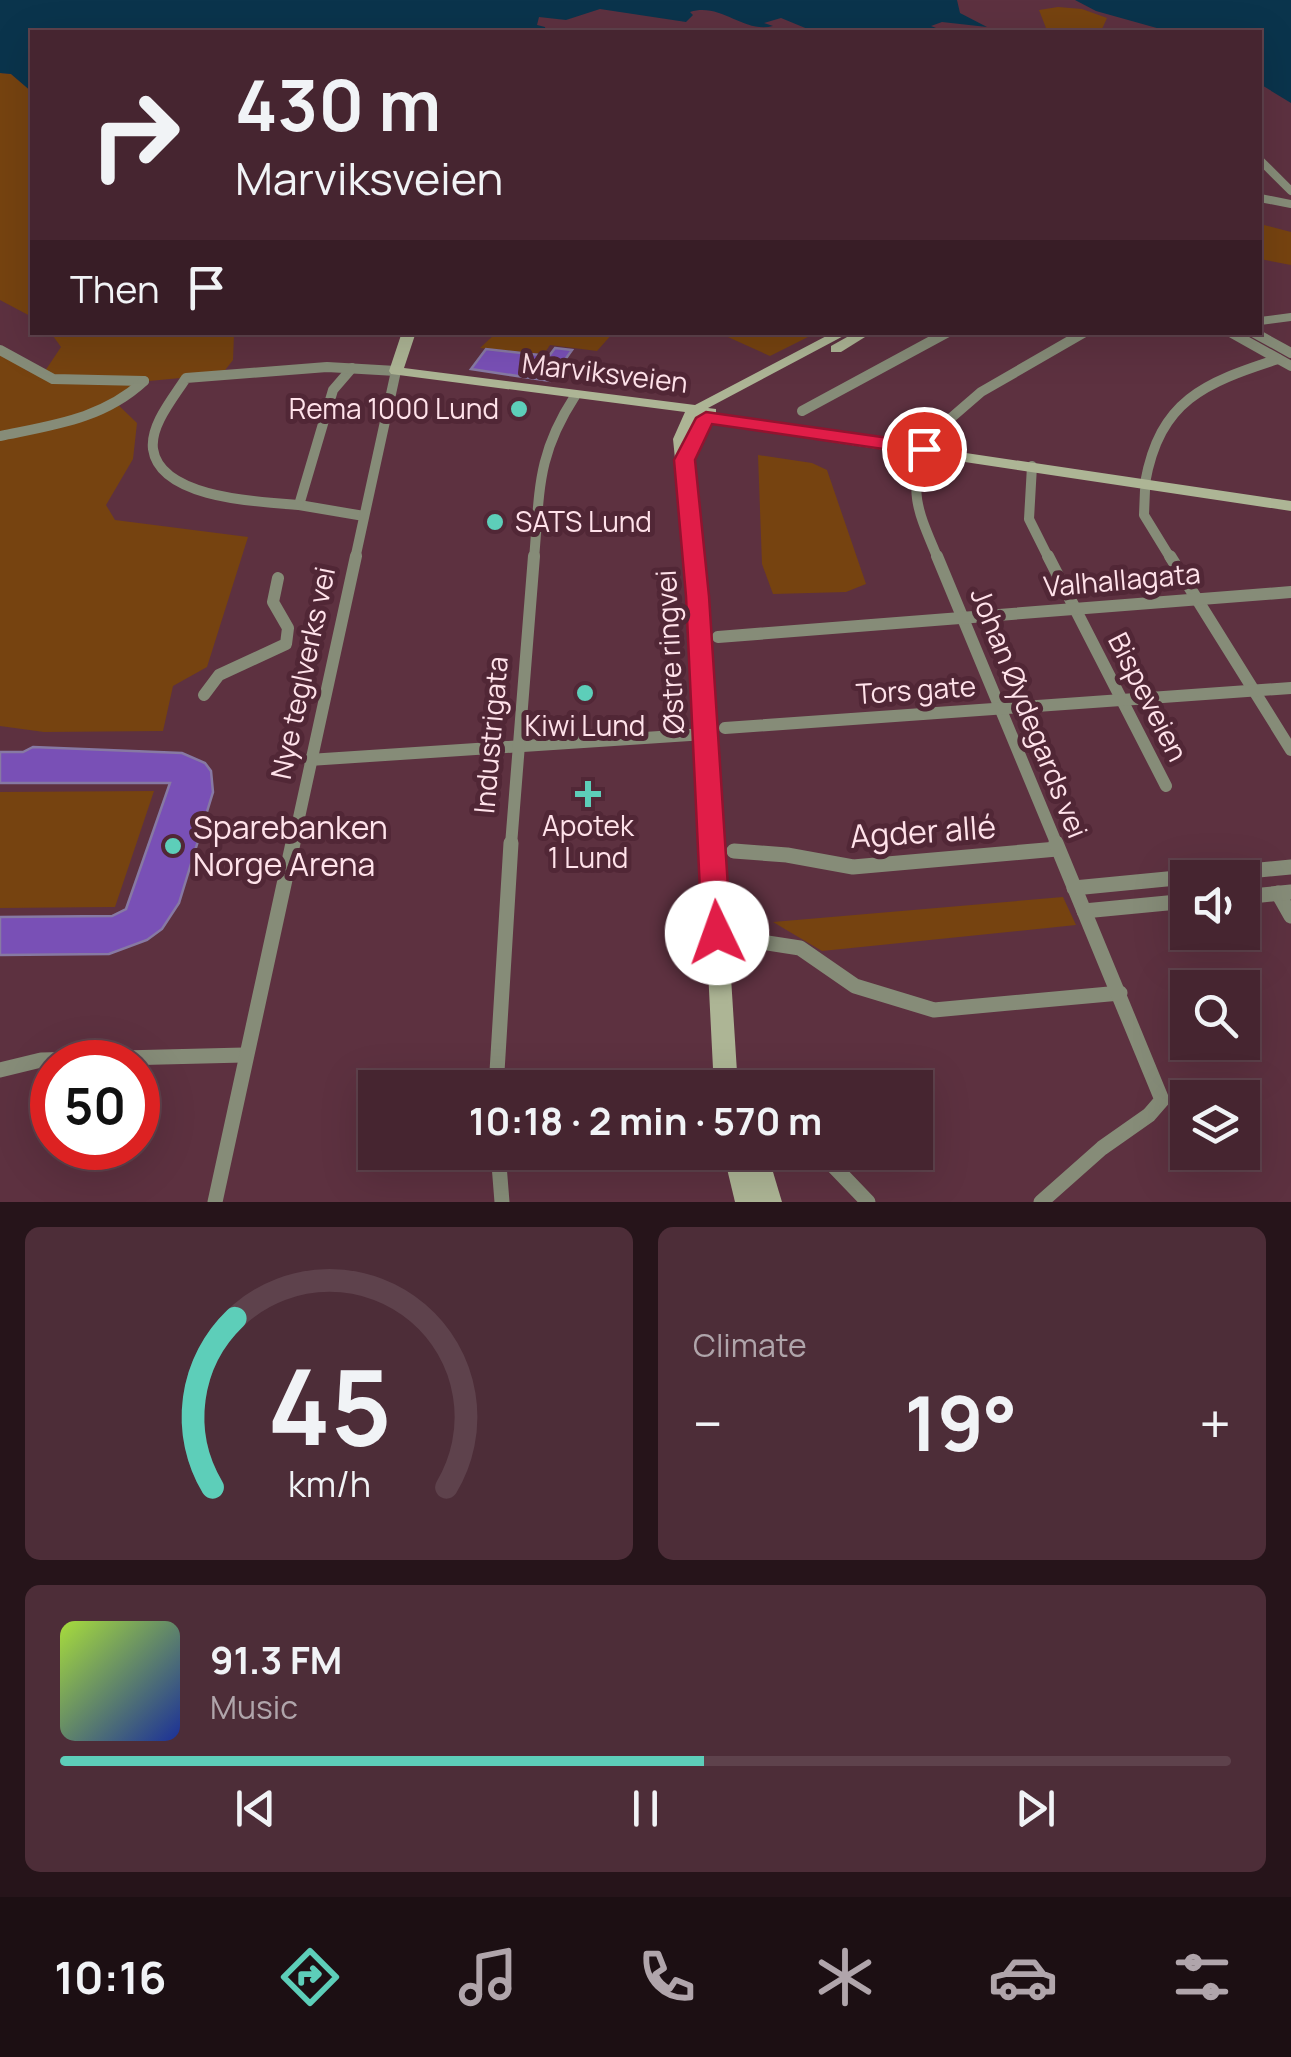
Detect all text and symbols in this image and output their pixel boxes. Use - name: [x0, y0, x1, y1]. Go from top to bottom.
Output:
- text: 430 m: [235, 56, 441, 152]
- icon: right: [70, 70, 200, 200]
- text: Marviksveien: [235, 147, 503, 209]
- icon: arrive: [179, 260, 234, 315]
- text: Then: [70, 262, 159, 314]
- street label: Marviksveien: [520, 343, 690, 401]
- place label: Rema 1000 Lund: [289, 389, 499, 427]
- marker: Rema 1000 Lund: [508, 398, 530, 420]
- pin: [882, 407, 967, 492]
- icon: arrive: [897, 422, 952, 477]
- place label: SATS Lund: [515, 502, 652, 540]
- marker: SATS Lund: [484, 511, 506, 533]
- street label: Valhallagata: [1042, 553, 1202, 605]
- street label: Nye teglverks vei: [261, 563, 343, 782]
- street label: Østre ringvei: [646, 569, 692, 735]
- street label: Johan Øydegards vei: [962, 582, 1098, 843]
- street label: Bispeveien: [1100, 626, 1198, 768]
- street label: Industrigata: [464, 655, 516, 815]
- street label: Tors gate: [855, 666, 977, 712]
- marker: Kiwi Lund: [574, 682, 596, 704]
- place label: Kiwi Lund: [525, 706, 645, 744]
- marker: Apotek 1 Lund: [577, 783, 599, 805]
- street label: Agder allé: [848, 804, 997, 858]
- place label: Sparebanken Norge Arena: [193, 805, 388, 886]
- place label: Apotek 1 Lund: [542, 806, 635, 876]
- marker: Sparebanken Norge Arena: [162, 835, 184, 857]
- map controls: [1170, 860, 1260, 1170]
- button: sound: [1170, 860, 1260, 950]
- position arrow: [665, 881, 769, 985]
- button: search: [1170, 970, 1260, 1060]
- speed limit sign: 50: [30, 1040, 160, 1170]
- button: layers: [1170, 1080, 1260, 1170]
- text: 10:18 · 2 min · 570 m: [469, 1094, 822, 1146]
- text: Climate: [693, 1323, 807, 1367]
- text: 45: [267, 1334, 391, 1476]
- text: 19°: [904, 1371, 1018, 1474]
- text: −: [693, 1385, 723, 1461]
- text: +: [1199, 1385, 1231, 1461]
- text: km/h: [287, 1459, 371, 1508]
- text: 91.3 FM: [210, 1633, 342, 1685]
- text: Music: [210, 1685, 298, 1729]
- icon: previous: [228, 1781, 283, 1836]
- icon: pause: [618, 1781, 673, 1836]
- icon: next: [1008, 1781, 1063, 1836]
- icon: directions: [275, 1942, 345, 2012]
- icon: music: [453, 1942, 523, 2012]
- icon: phone: [632, 1942, 702, 2012]
- icon: climate: [810, 1942, 880, 2012]
- icon: car: [988, 1942, 1058, 2012]
- icon: filters: [1167, 1942, 1237, 2012]
- text: 10:16: [54, 1946, 167, 2008]

